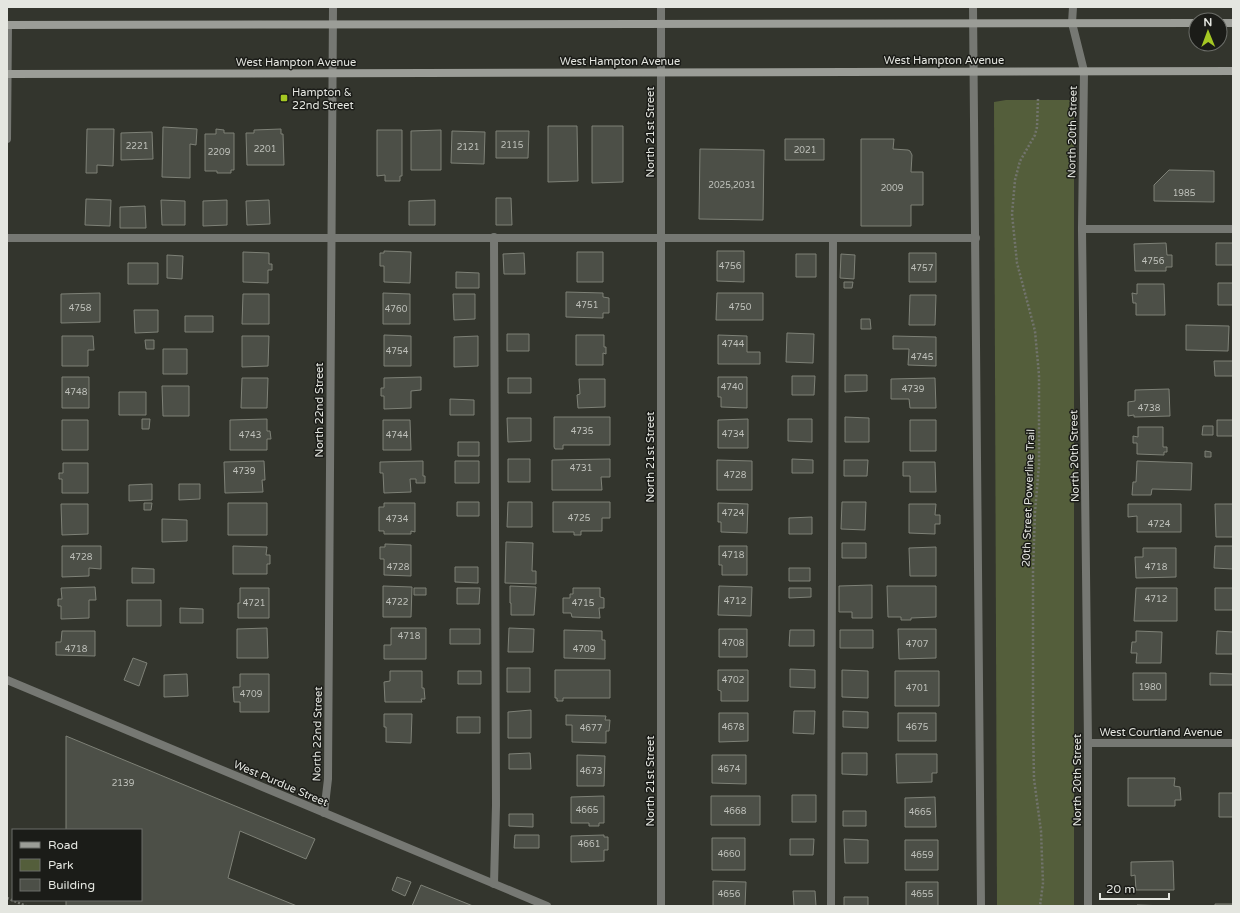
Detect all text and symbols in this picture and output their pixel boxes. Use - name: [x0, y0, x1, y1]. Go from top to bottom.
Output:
- north arrow: [1188, 12, 1228, 52]
- text: N: [1203, 16, 1212, 29]
- street label: West Hampton Avenue: [884, 54, 1004, 67]
- street label: West Hampton Avenue: [560, 55, 680, 68]
- street label: West Hampton Avenue: [236, 56, 356, 69]
- place label: Hampton & 22nd Street: [292, 86, 354, 112]
- street label: North 20th Street: [1065, 86, 1080, 178]
- street label: North 21st Street: [644, 87, 657, 177]
- marker: Hampton & 22nd Street: [279, 93, 289, 103]
- house number: 2115: [501, 140, 524, 151]
- house number: 2221: [126, 141, 148, 152]
- house number: 2121: [457, 142, 479, 153]
- house number: 2201: [254, 144, 276, 155]
- house number: 2021: [794, 145, 816, 156]
- house number: 2209: [208, 147, 231, 158]
- house number: 2025,2031: [708, 180, 756, 191]
- house number: 2009: [881, 183, 904, 194]
- house number: 1985: [1173, 188, 1196, 199]
- house number: 4756: [1142, 256, 1165, 267]
- house number: 4756: [719, 261, 742, 272]
- house number: 4757: [911, 263, 934, 274]
- house number: 4751: [576, 300, 598, 311]
- house number: 4750: [729, 302, 752, 313]
- house number: 4758: [69, 303, 92, 314]
- house number: 4760: [385, 304, 408, 315]
- house number: 4744: [722, 339, 745, 350]
- house number: 4754: [386, 346, 409, 357]
- house number: 4745: [911, 352, 934, 363]
- street label: North 22nd Street: [313, 362, 326, 458]
- house number: 4740: [721, 382, 744, 393]
- house number: 4739: [902, 384, 925, 395]
- house number: 4748: [65, 387, 88, 398]
- house number: 4738: [1138, 403, 1161, 414]
- street label: North 20th Street: [1067, 410, 1082, 502]
- street label: North 21st Street: [644, 412, 657, 502]
- house number: 4735: [571, 426, 594, 437]
- house number: 4734: [722, 429, 745, 440]
- street label: 20th Street Powerline Trail: [1020, 429, 1037, 567]
- house number: 4743: [239, 430, 261, 441]
- house number: 4744: [386, 430, 409, 441]
- house number: 4731: [570, 463, 592, 474]
- house number: 4739: [233, 466, 256, 477]
- house number: 4728: [724, 470, 747, 481]
- house number: 4724: [722, 508, 745, 519]
- house number: 4725: [568, 513, 591, 524]
- house number: 4734: [386, 514, 409, 525]
- house number: 4724: [1148, 519, 1171, 530]
- house number: 4718: [722, 550, 745, 561]
- house number: 4728: [70, 552, 93, 563]
- house number: 4728: [387, 562, 410, 573]
- house number: 4718: [1145, 562, 1168, 573]
- house number: 4712: [1145, 594, 1167, 605]
- house number: 4712: [724, 596, 746, 607]
- house number: 4722: [386, 597, 408, 608]
- house number: 4721: [243, 598, 265, 609]
- house number: 4715: [572, 598, 595, 609]
- house number: 4718: [398, 631, 421, 642]
- house number: 4708: [722, 638, 745, 649]
- house number: 4707: [906, 639, 929, 650]
- house number: 4718: [65, 644, 88, 655]
- house number: 4709: [573, 644, 596, 655]
- house number: 4702: [722, 675, 744, 686]
- house number: 1980: [1139, 682, 1162, 693]
- house number: 4701: [906, 683, 928, 694]
- street label: North 22nd Street: [310, 686, 325, 782]
- house number: 4709: [240, 689, 263, 700]
- house number: 4678: [722, 722, 745, 733]
- house number: 4675: [906, 722, 929, 733]
- house number: 4677: [580, 723, 603, 734]
- street label: West Courtland Avenue: [1099, 726, 1223, 739]
- street label: North 20th Street: [1071, 734, 1084, 826]
- street label: North 21st Street: [644, 736, 657, 826]
- street label: West Purdue Street: [232, 758, 330, 809]
- house number: 4674: [718, 764, 741, 775]
- house number: 4673: [580, 766, 602, 777]
- house number: 2139: [112, 778, 135, 789]
- house number: 4665: [576, 805, 599, 816]
- house number: 4668: [724, 806, 747, 817]
- house number: 4665: [909, 807, 932, 818]
- legend: [12, 829, 142, 901]
- text: Road: [48, 838, 78, 852]
- house number: 4661: [578, 839, 600, 850]
- house number: 4660: [718, 849, 741, 860]
- house number: 4659: [911, 850, 934, 861]
- text: Park: [48, 858, 74, 872]
- scale bar: [1100, 875, 1169, 901]
- text: Building: [48, 878, 95, 892]
- text: 20 m: [1106, 882, 1135, 896]
- house number: 4656: [718, 889, 741, 900]
- house number: 4655: [911, 889, 934, 900]

